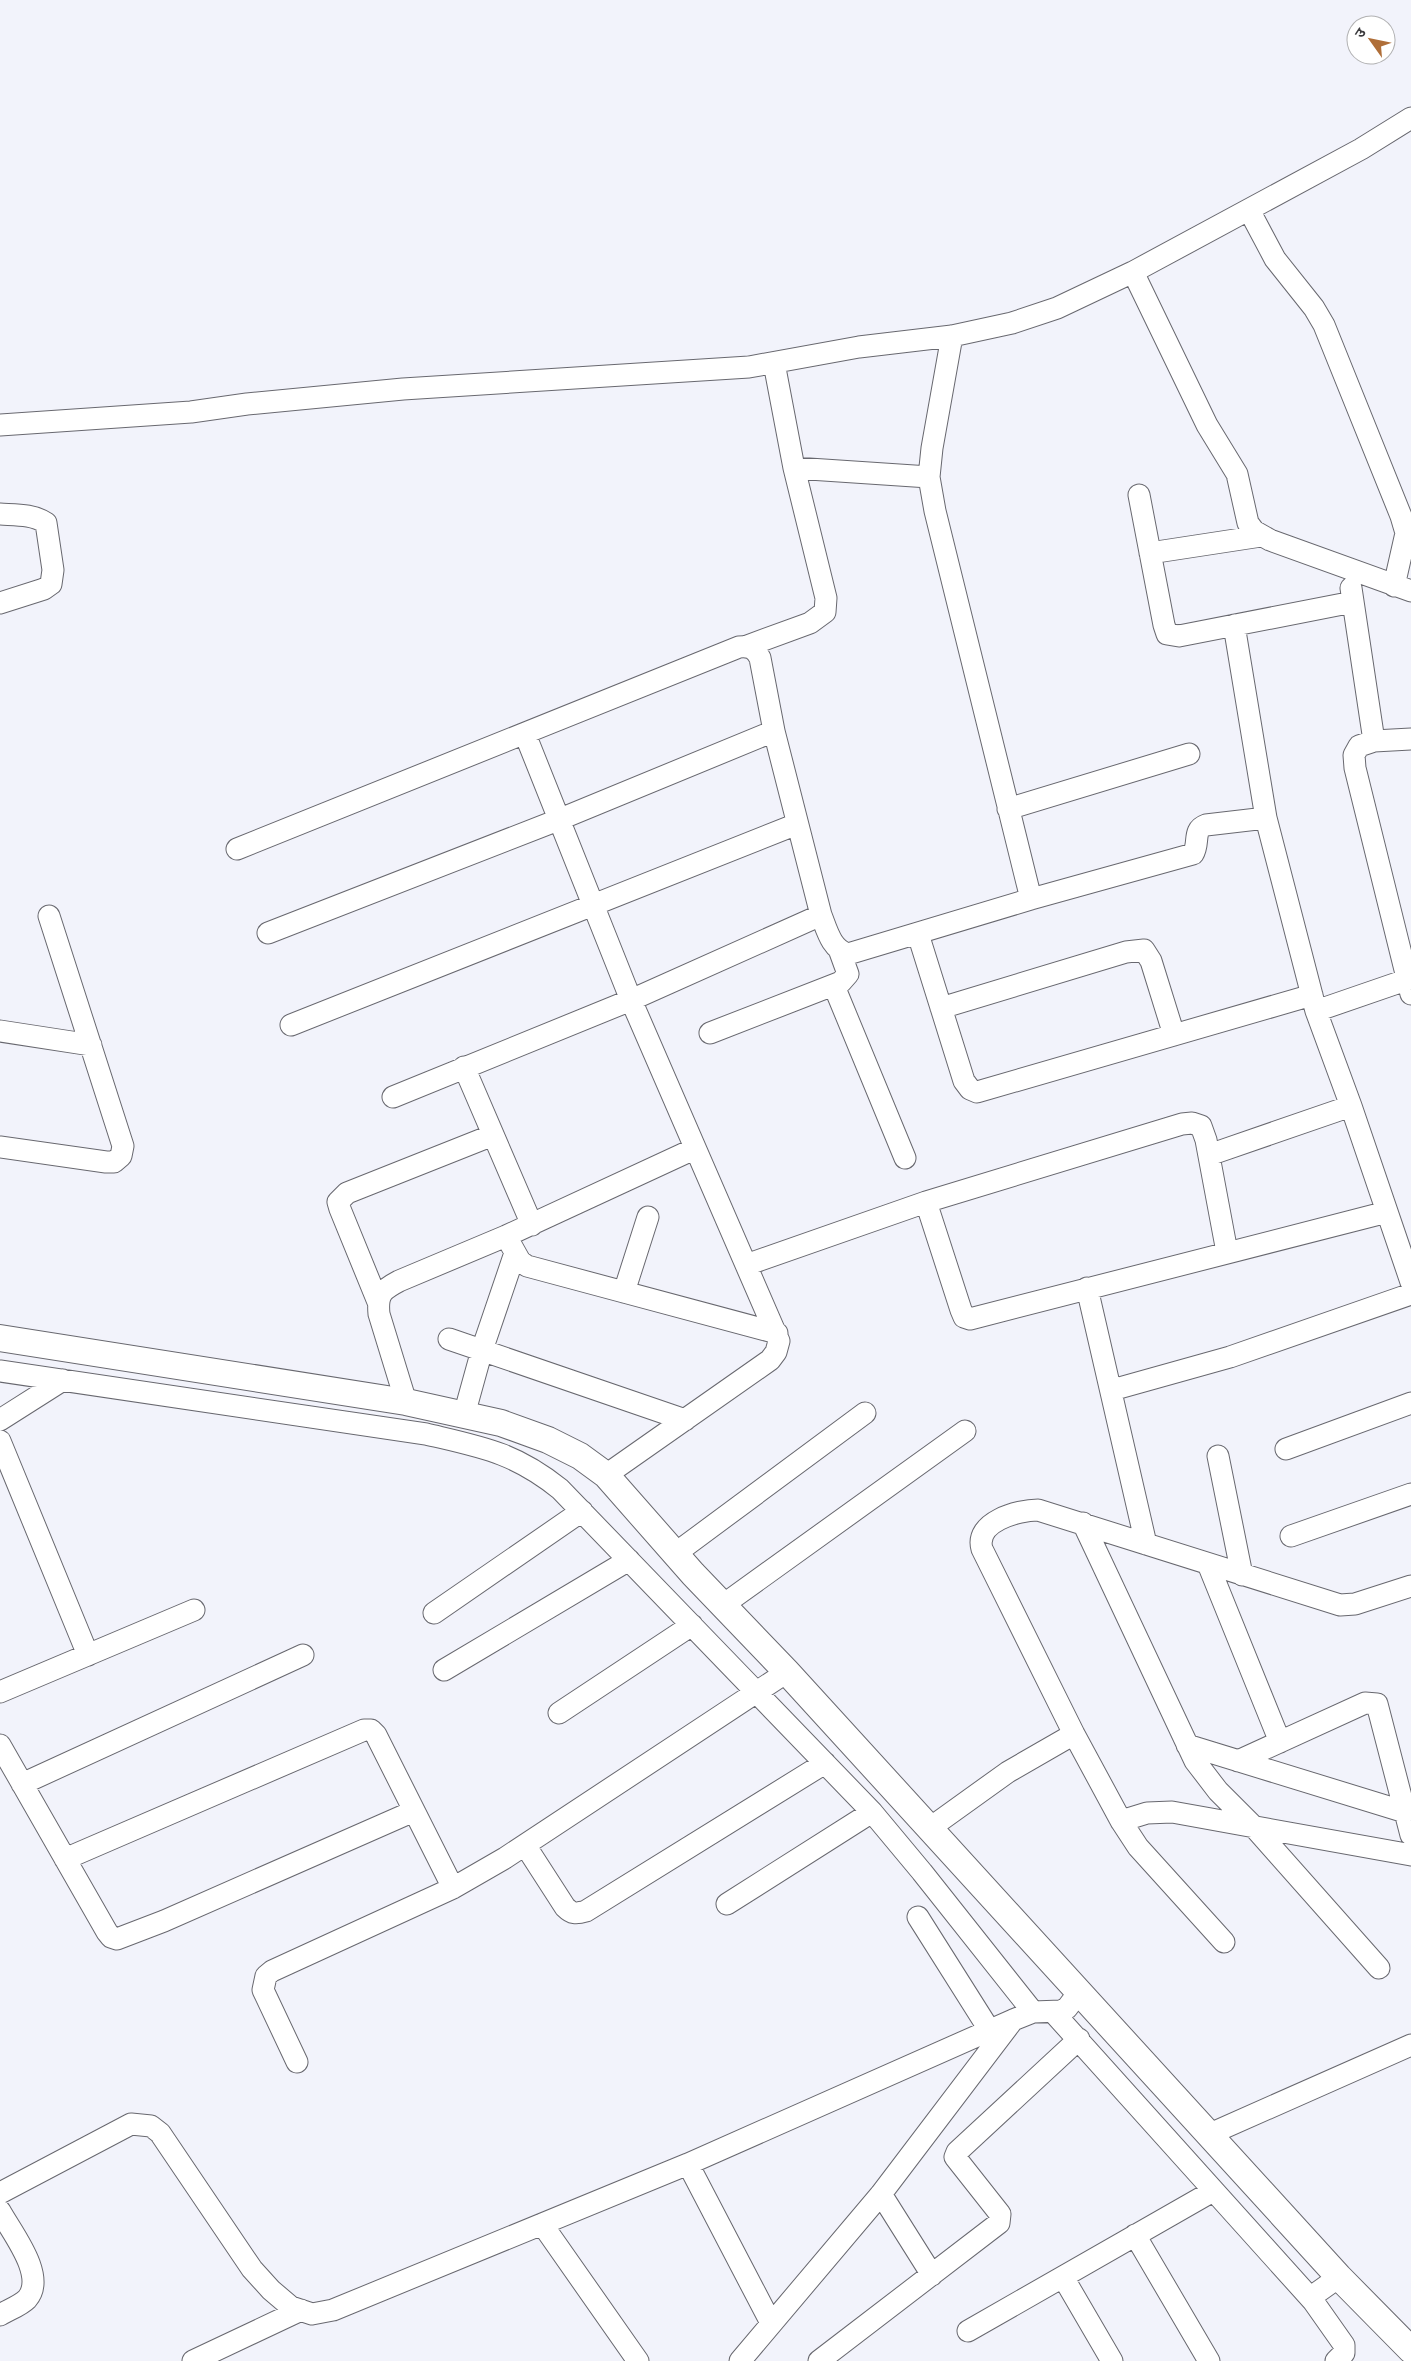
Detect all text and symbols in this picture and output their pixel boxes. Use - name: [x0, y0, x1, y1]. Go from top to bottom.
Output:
- north arrow: [1346, 15, 1396, 65]
- text: उ: [1351, 24, 1369, 41]

